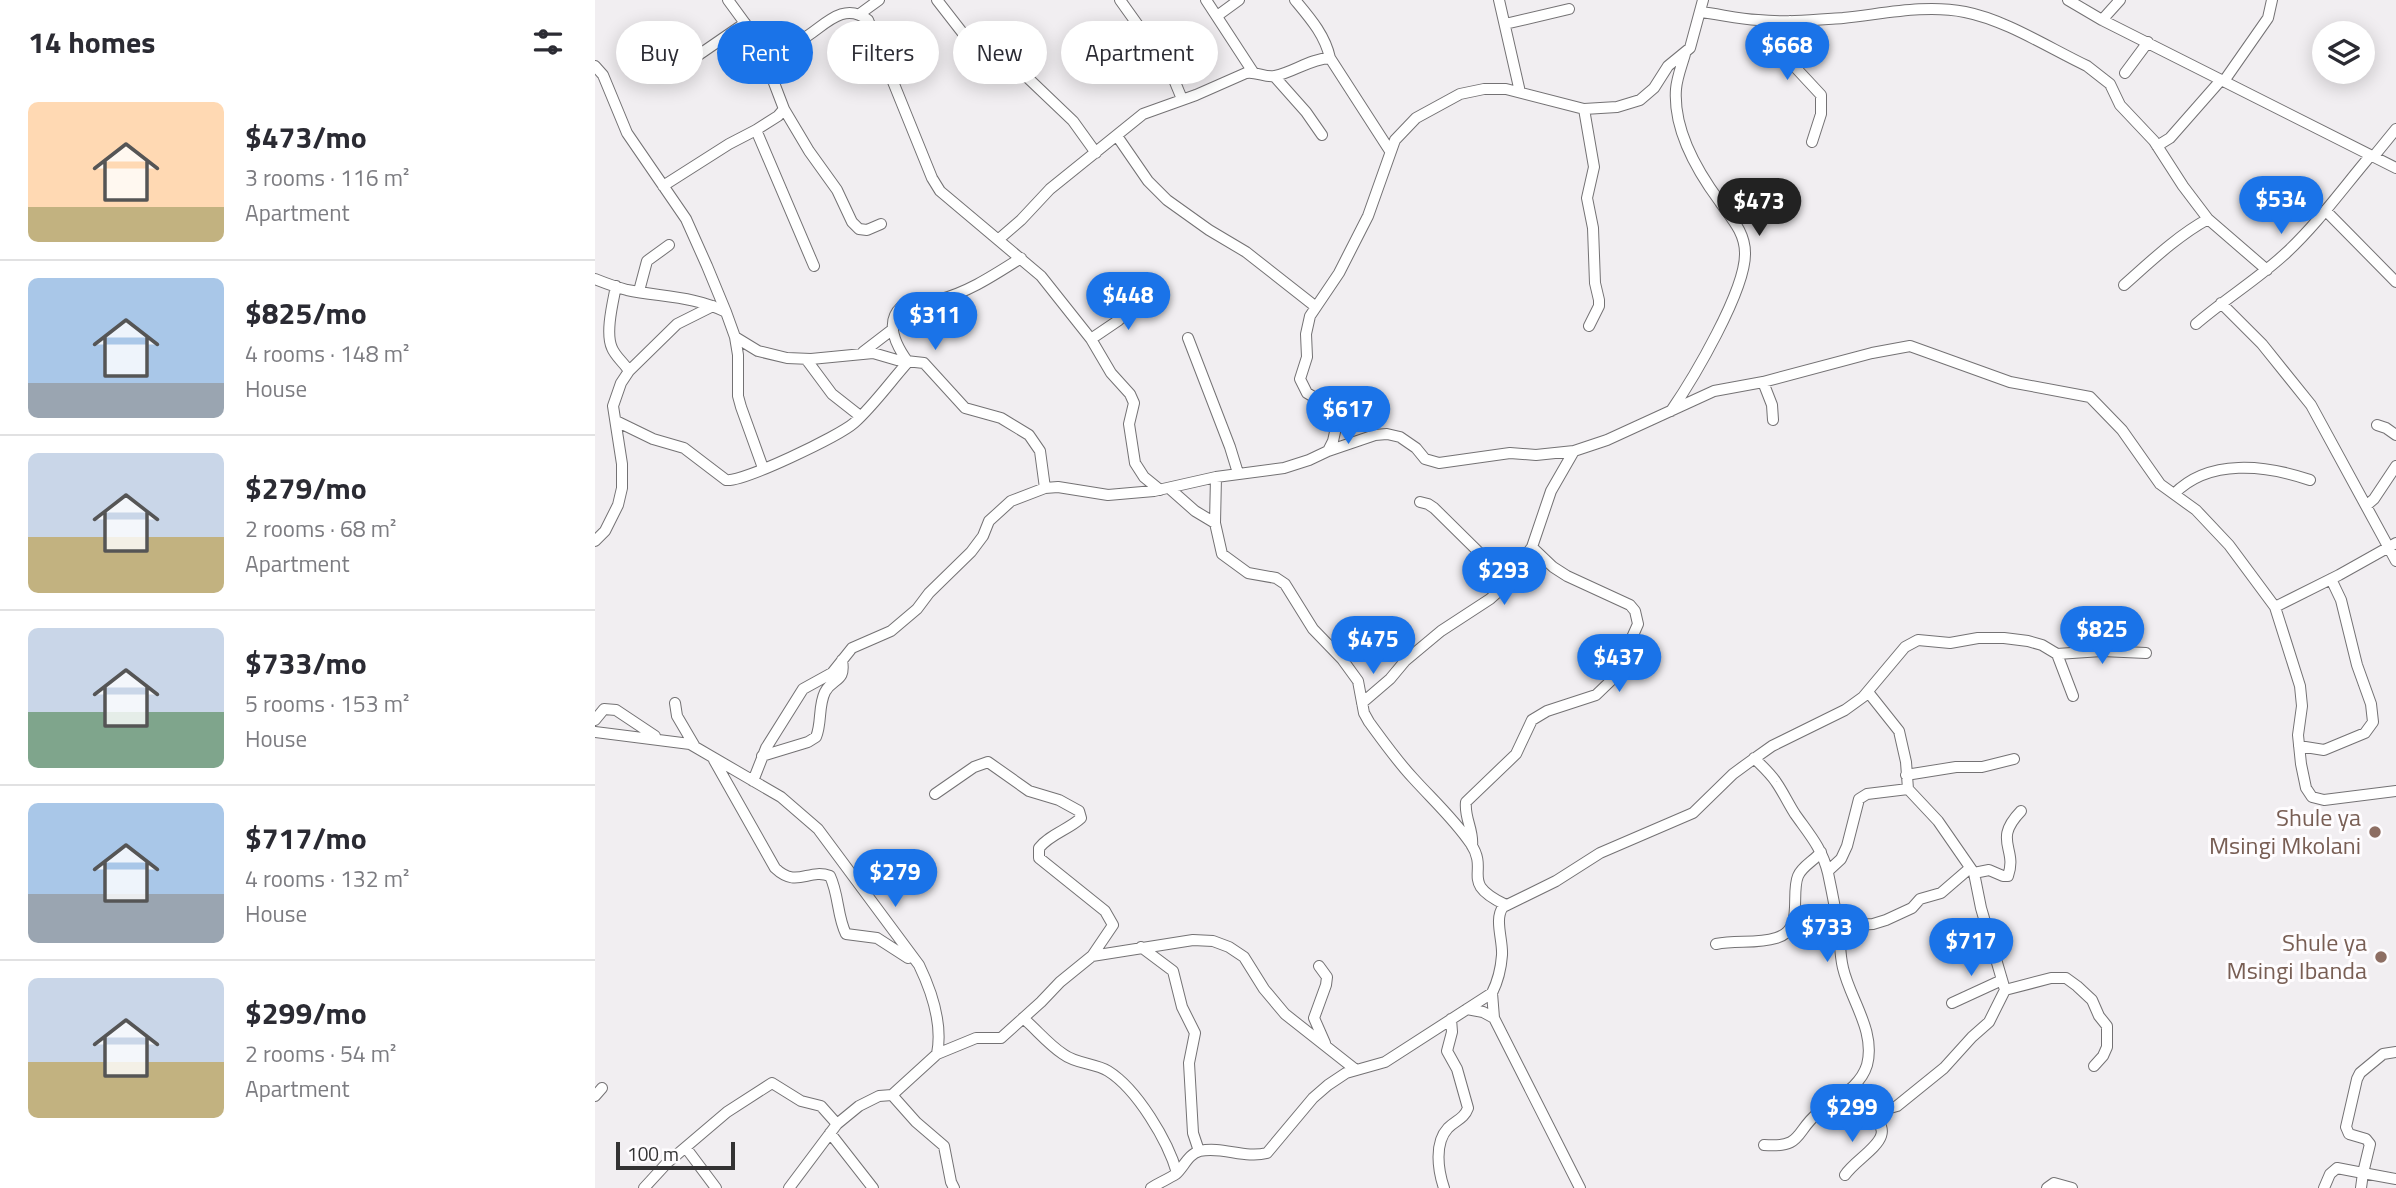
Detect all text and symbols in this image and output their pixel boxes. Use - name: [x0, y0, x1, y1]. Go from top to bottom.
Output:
- text: 14 homes: [28, 19, 155, 65]
- chip: Buy: [616, 21, 703, 84]
- chip: Rent: [717, 21, 813, 84]
- chip: Filters: [827, 21, 939, 84]
- chip: New: [953, 21, 1047, 84]
- chip: Apartment: [1061, 21, 1218, 84]
- map controls: [2312, 21, 2375, 84]
- button: layers: [2312, 21, 2375, 84]
- pin: $668: [1746, 22, 1828, 82]
- icon: filters: [529, 23, 567, 61]
- text: $668: [1761, 27, 1813, 62]
- text: $473/mo: [245, 114, 367, 160]
- icon: home: [84, 130, 168, 214]
- text: 3 rooms · 116 m²: [245, 160, 409, 195]
- pin: $534: [2240, 176, 2322, 236]
- pin: $473: [1718, 178, 1800, 238]
- text: $534: [2255, 181, 2307, 216]
- text: $473: [1733, 183, 1785, 218]
- text: Apartment: [245, 195, 350, 230]
- pin: $448: [1087, 272, 1169, 332]
- text: $448: [1102, 277, 1154, 312]
- text: $825/mo: [245, 290, 367, 336]
- pin: $311: [894, 292, 976, 352]
- text: $311: [909, 297, 961, 332]
- icon: home: [84, 306, 168, 390]
- text: 4 rooms · 148 m²: [245, 336, 409, 371]
- text: House: [245, 371, 307, 406]
- pin: $617: [1307, 386, 1389, 446]
- text: $617: [1322, 391, 1374, 426]
- text: $279/mo: [245, 465, 367, 511]
- icon: home: [84, 481, 168, 565]
- text: 2 rooms · 68 m²: [245, 511, 396, 546]
- text: Apartment: [245, 546, 350, 581]
- pin: $293: [1463, 548, 1545, 607]
- text: $293: [1478, 552, 1530, 587]
- pin: $825: [2061, 606, 2143, 666]
- text: $825: [2076, 611, 2128, 646]
- pin: $475: [1332, 616, 1414, 676]
- text: $475: [1347, 621, 1399, 656]
- pin: $437: [1578, 634, 1660, 694]
- text: $437: [1593, 639, 1645, 674]
- text: $733/mo: [245, 640, 367, 686]
- icon: home: [84, 656, 168, 740]
- text: 5 rooms · 153 m²: [245, 686, 409, 721]
- text: House: [245, 721, 307, 756]
- place label: Shule ya Msingi Mkolani: [2209, 799, 2361, 863]
- text: $717/mo: [245, 815, 367, 861]
- marker: Shule ya Msingi Mkolani: [2367, 824, 2383, 840]
- icon: home: [84, 831, 168, 915]
- pin: $279: [854, 850, 936, 909]
- text: $279: [869, 854, 921, 889]
- text: 4 rooms · 132 m²: [245, 861, 409, 896]
- text: House: [245, 896, 307, 931]
- pin: $733: [1786, 904, 1868, 964]
- text: $733: [1801, 909, 1853, 944]
- pin: $717: [1930, 918, 2012, 978]
- text: $717: [1945, 923, 1997, 958]
- place label: Shule ya Msingi Ibanda: [2227, 924, 2367, 988]
- marker: Shule ya Msingi Ibanda: [2373, 949, 2389, 965]
- text: $299/mo: [245, 990, 367, 1036]
- icon: home: [84, 1006, 168, 1090]
- text: 2 rooms · 54 m²: [245, 1036, 396, 1071]
- text: Apartment: [245, 1071, 350, 1106]
- pin: $299: [1811, 1084, 1893, 1144]
- text: $299: [1826, 1089, 1878, 1124]
- scale bar: [616, 1139, 735, 1171]
- text: 100 m: [627, 1139, 679, 1168]

